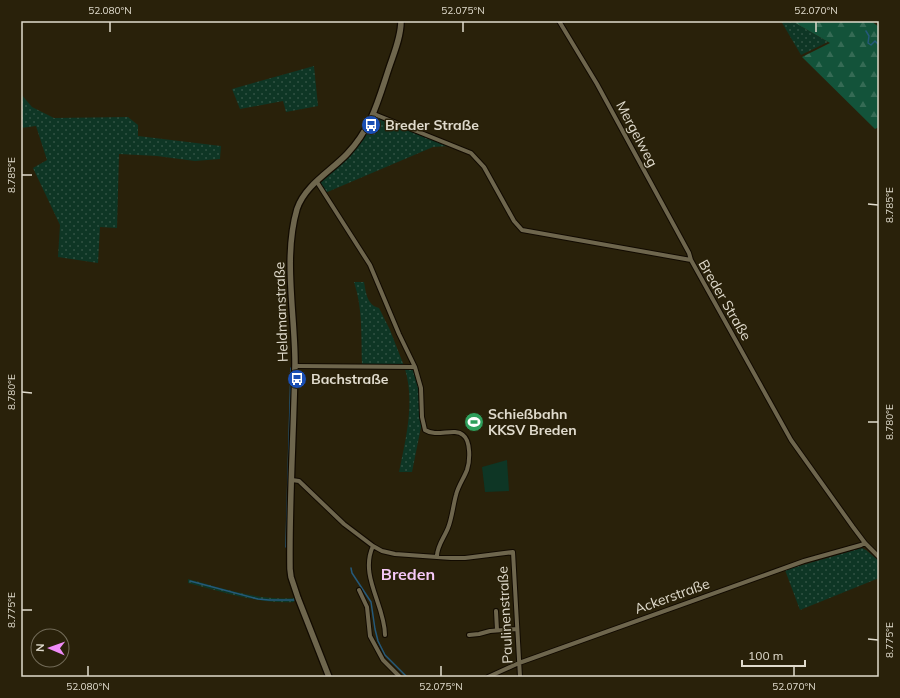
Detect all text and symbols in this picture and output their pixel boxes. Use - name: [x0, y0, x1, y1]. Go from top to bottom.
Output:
- text: 52.080°N: [88, 4, 132, 17]
- text: 52.075°N: [441, 4, 485, 17]
- text: 52.070°N: [794, 4, 838, 17]
- street label: Mergelweg: [612, 98, 662, 170]
- bus stop icon: Breder Straße: [360, 114, 382, 136]
- place label: Breder Straße: [385, 116, 479, 134]
- text: 8.785°E: [5, 157, 18, 193]
- text: 8.785°E: [883, 187, 896, 223]
- street label: Breder Straße: [695, 256, 755, 344]
- street label: Heldmanstraße: [270, 261, 292, 363]
- bus stop icon: Bachstraße: [286, 368, 308, 390]
- place label: Bachstraße: [311, 370, 389, 388]
- text: 8.780°E: [5, 374, 18, 410]
- text: 8.780°E: [883, 404, 896, 440]
- place label: Schießbahn KKSV Breden: [488, 405, 577, 439]
- sports icon: Schießbahn KKSV Breden: [463, 411, 485, 433]
- district label: Breden: [381, 564, 435, 584]
- street label: Paulinenstraße: [493, 566, 517, 664]
- street label: Ackerstraße: [632, 574, 712, 618]
- text: 8.775°E: [5, 592, 18, 628]
- text: 8.775°E: [883, 622, 896, 658]
- north arrow: [30, 628, 70, 668]
- scale bar: [742, 642, 805, 668]
- text: N: [33, 643, 47, 652]
- text: 100 m: [748, 648, 783, 663]
- text: 52.080°N: [66, 680, 110, 693]
- text: 52.075°N: [419, 680, 463, 693]
- text: 52.070°N: [772, 680, 816, 693]

